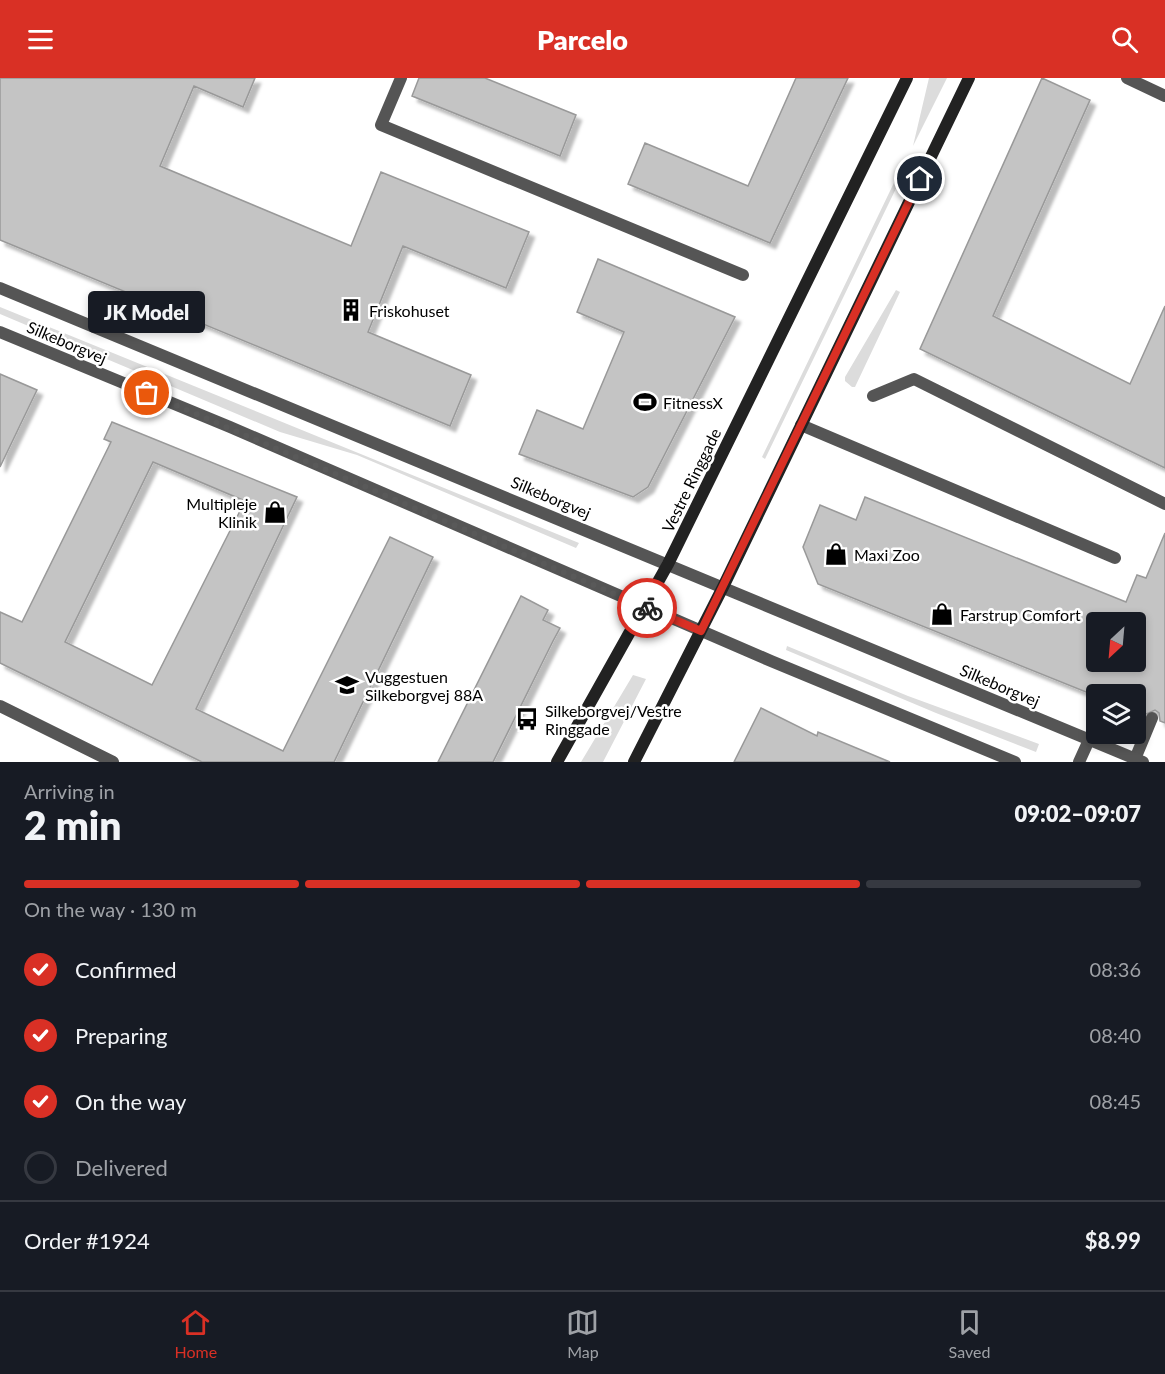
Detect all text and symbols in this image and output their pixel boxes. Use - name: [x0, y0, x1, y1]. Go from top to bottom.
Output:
- icon: menu: [24, 23, 57, 56]
- text: Parcelo: [537, 23, 628, 56]
- icon: search: [1108, 23, 1141, 56]
- pin: [894, 153, 945, 204]
- icon: home: [903, 162, 936, 195]
- callout: JK Model: [88, 291, 206, 333]
- building icon: Friskohuset: [338, 297, 364, 323]
- text: JK Model: [104, 300, 189, 324]
- place label: Friskohuset: [369, 301, 450, 320]
- street label: Silkeborgvej: [24, 317, 110, 367]
- pin: [121, 367, 172, 418]
- icon: bag: [130, 376, 163, 409]
- sports icon: FitnessX: [632, 389, 658, 415]
- place label: FitnessX: [663, 393, 724, 412]
- street label: Vestre Ringgade: [658, 425, 724, 535]
- street label: Silkeborgvej: [508, 472, 594, 522]
- place label: Multipleje Klinik: [186, 494, 258, 531]
- shop icon: Multipleje Klinik: [262, 499, 288, 525]
- shop icon: Maxi Zoo: [823, 541, 849, 567]
- place label: Maxi Zoo: [854, 545, 920, 564]
- courier: [617, 578, 677, 638]
- icon: bike: [631, 592, 664, 625]
- shop icon: Farstrup Comfort: [929, 601, 955, 627]
- place label: Farstrup Comfort: [960, 605, 1081, 624]
- north arrow: [1086, 612, 1146, 672]
- map controls: [1086, 612, 1146, 744]
- street label: Silkeborgvej: [957, 660, 1043, 710]
- place label: Vuggestuen Silkeborgvej 88A: [365, 667, 483, 704]
- school or university icon: Vuggestuen Silkeborgvej 88A: [334, 672, 360, 698]
- button: layers: [1086, 684, 1146, 744]
- place label: Silkeborgvej/Vestre Ringgade: [545, 701, 682, 738]
- bus stop icon: Silkeborgvej/Vestre Ringgade: [514, 706, 540, 732]
- text: Arriving in: [24, 779, 115, 803]
- text: 09:02–09:07: [1015, 800, 1141, 827]
- text: 2 min: [24, 802, 121, 848]
- text: On the way · 130 m: [24, 897, 197, 921]
- icon: check: [24, 953, 57, 986]
- text: Confirmed: [75, 956, 177, 983]
- text: 08:36: [1090, 957, 1141, 981]
- icon: check: [24, 1019, 57, 1052]
- text: Preparing: [75, 1022, 167, 1049]
- text: 08:40: [1090, 1023, 1141, 1047]
- icon: check: [24, 1085, 57, 1118]
- text: On the way: [75, 1088, 186, 1115]
- text: 08:45: [1090, 1089, 1141, 1113]
- text: Delivered: [75, 1154, 168, 1181]
- text: Order #1924: [24, 1227, 150, 1254]
- text: $8.99: [1085, 1227, 1141, 1254]
- tab: Home: [175, 1306, 217, 1361]
- tab: Map: [566, 1306, 599, 1361]
- tab: Saved: [949, 1306, 990, 1361]

